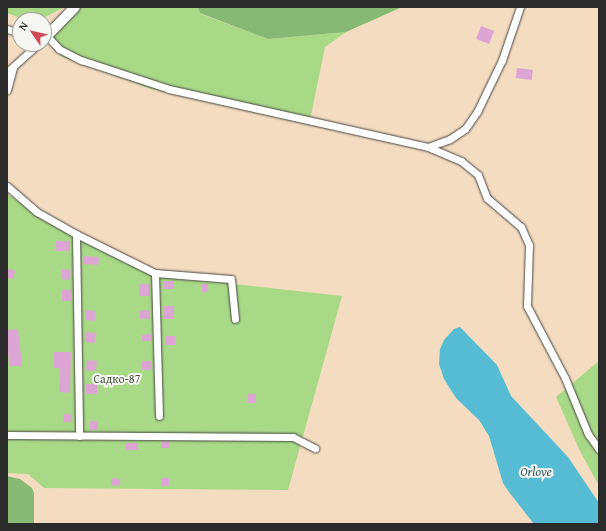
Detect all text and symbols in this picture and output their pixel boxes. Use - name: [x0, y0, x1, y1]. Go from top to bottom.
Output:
- north arrow: [12, 12, 52, 52]
- text: N: [14, 18, 32, 33]
- park label: Садко-87: [94, 372, 140, 386]
- water label: Orlove: [520, 464, 552, 480]

